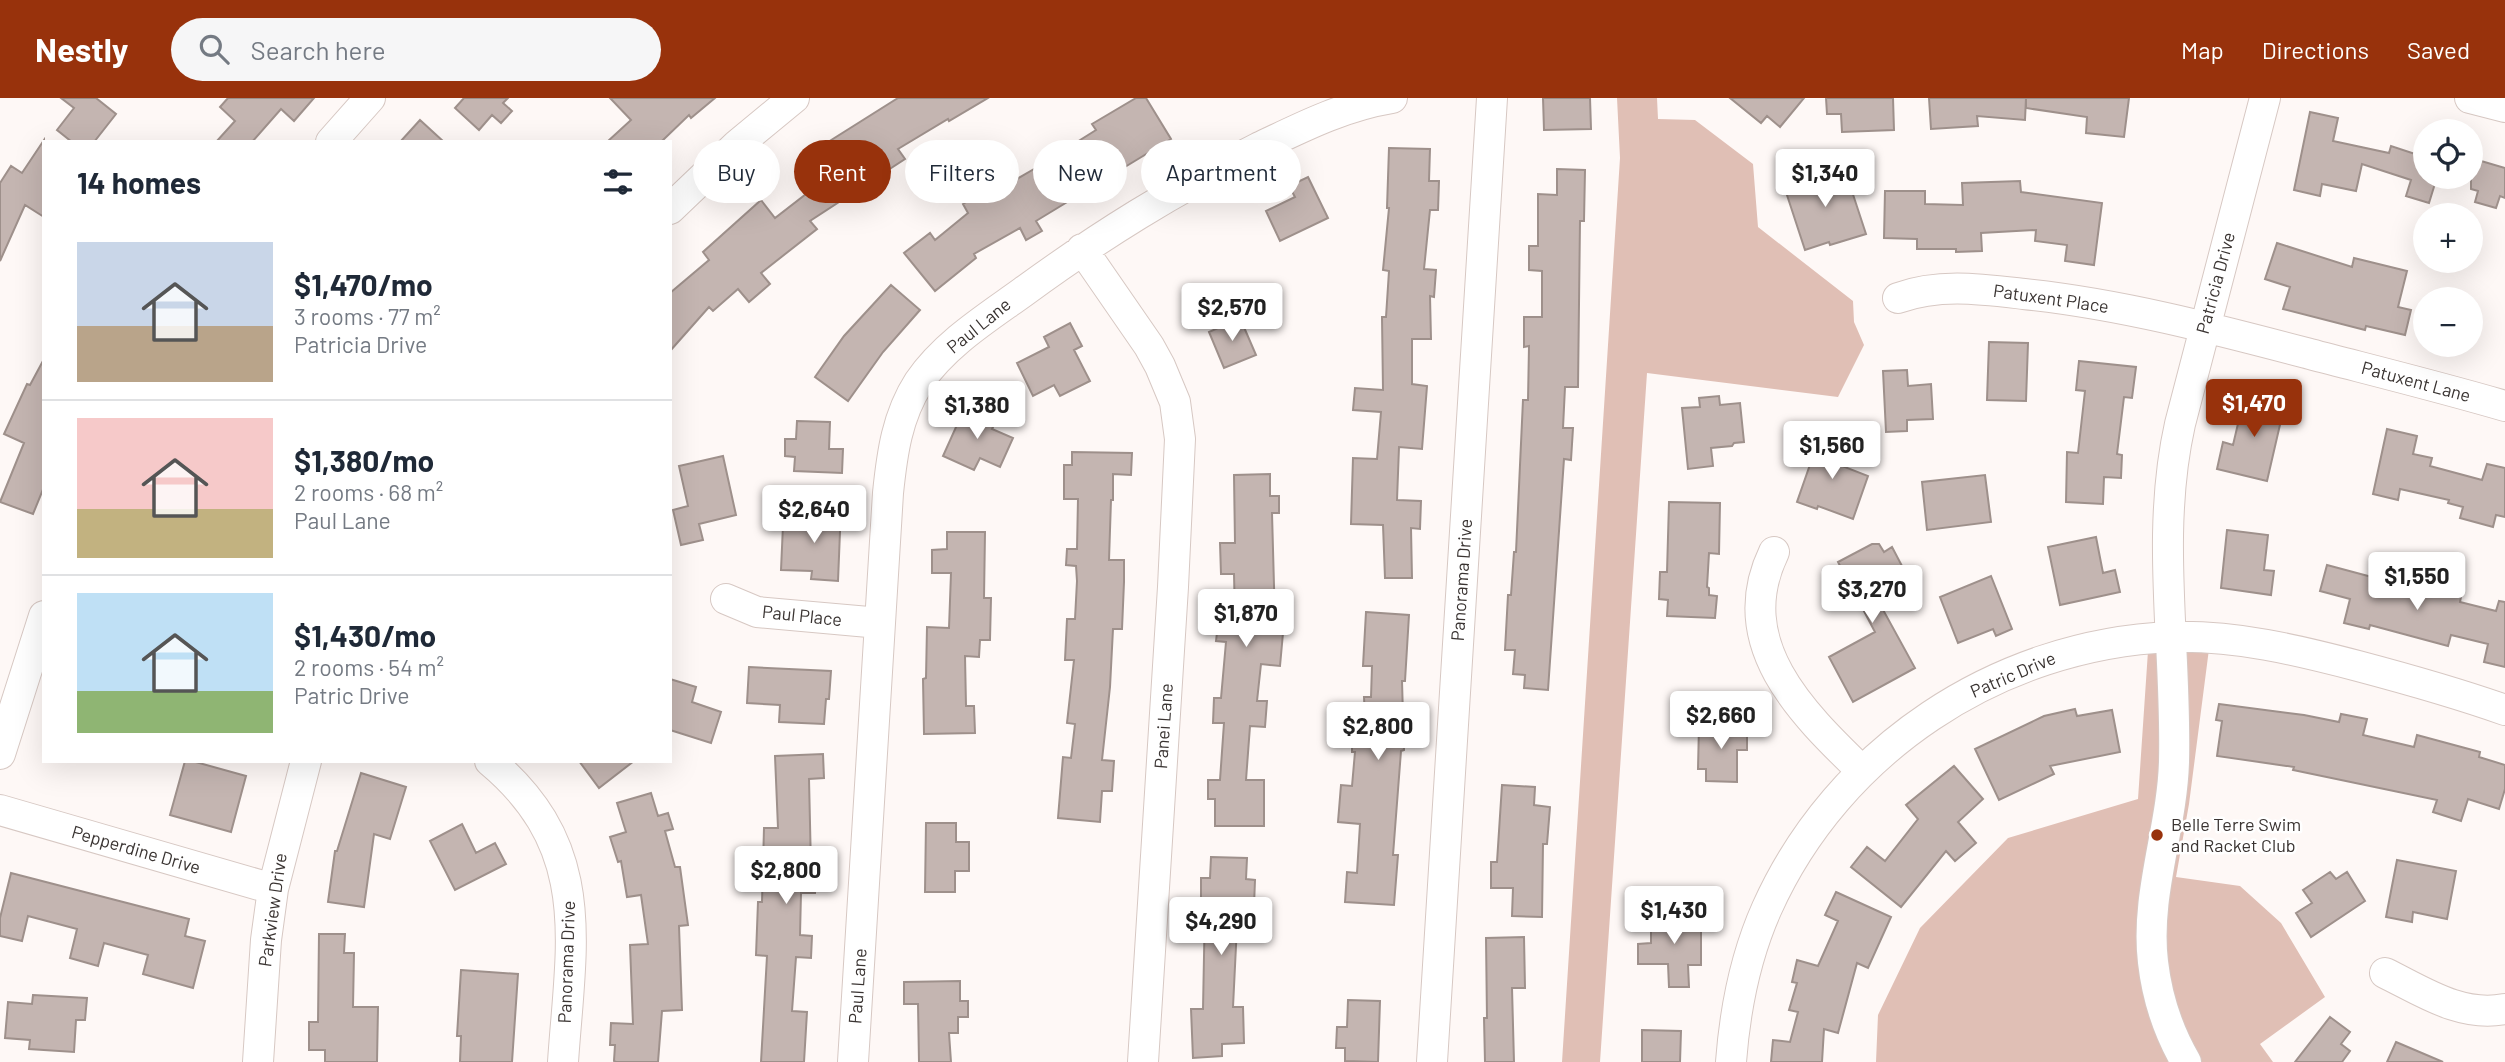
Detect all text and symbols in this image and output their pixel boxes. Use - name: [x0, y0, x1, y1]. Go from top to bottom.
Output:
- search box: [171, 18, 661, 81]
- text: Nestly: [35, 29, 129, 69]
- icon: search: [195, 30, 233, 68]
- text: Search here: [251, 34, 386, 65]
- text: Map: [2181, 35, 2224, 64]
- text: Directions: [2262, 35, 2369, 64]
- text: Saved: [2407, 35, 2470, 64]
- map controls: [2413, 119, 2483, 357]
- button: locate: [2413, 119, 2483, 189]
- chip: Buy: [693, 140, 780, 203]
- chip: Rent: [794, 140, 891, 203]
- chip: Filters: [905, 140, 1019, 203]
- chip: New: [1033, 140, 1127, 203]
- chip: Apartment: [1141, 140, 1301, 203]
- pin: $1,340: [1768, 150, 1882, 209]
- text: $1,340: [1792, 158, 1858, 186]
- icon: filters: [599, 163, 637, 201]
- text: 14 homes: [77, 164, 201, 200]
- button: +: [2413, 203, 2483, 273]
- street label: Patricia Drive: [2191, 230, 2239, 336]
- text: $1,470/mo: [294, 266, 433, 302]
- icon: home: [133, 270, 217, 354]
- street label: Patuxent Place: [1992, 279, 2110, 317]
- pin: $2,570: [1175, 284, 1289, 343]
- button: −: [2413, 287, 2483, 357]
- text: $2,570: [1197, 292, 1267, 320]
- street label: Paul Lane: [942, 293, 1015, 358]
- text: 3 rooms · 77 m²: [294, 302, 441, 330]
- text: Patricia Drive: [294, 330, 427, 358]
- street label: Patuxent Lane: [2359, 356, 2473, 406]
- pin: $1,470: [2197, 380, 2311, 439]
- pin: $1,380: [920, 382, 1034, 441]
- text: $1,470: [2222, 388, 2286, 416]
- text: $1,380: [944, 390, 1010, 418]
- pin: $1,560: [1775, 422, 1889, 481]
- text: $1,560: [1799, 430, 1865, 458]
- text: $1,380/mo: [294, 442, 434, 478]
- icon: home: [133, 446, 217, 530]
- text: 2 rooms · 68 m²: [294, 478, 443, 506]
- pin: $2,640: [757, 486, 871, 545]
- text: $2,640: [778, 494, 850, 522]
- text: Paul Lane: [294, 506, 391, 534]
- street label: Panorama Drive: [1446, 518, 1476, 642]
- pin: $1,550: [2360, 552, 2474, 612]
- text: $1,550: [2384, 561, 2450, 589]
- pin: $3,270: [1815, 566, 1929, 625]
- text: $3,270: [1837, 574, 1907, 602]
- pin: $1,870: [1189, 589, 1303, 649]
- text: $1,870: [1214, 598, 1278, 626]
- street label: Paul Place: [761, 600, 843, 630]
- text: $1,430/mo: [294, 617, 436, 653]
- icon: home: [133, 621, 217, 705]
- street label: Patric Drive: [1967, 646, 2059, 702]
- text: 2 rooms · 54 m²: [294, 653, 444, 681]
- text: Patric Drive: [294, 681, 410, 709]
- street label: Panei Lane: [1149, 682, 1177, 769]
- pin: $2,660: [1664, 692, 1778, 751]
- text: $2,660: [1686, 700, 1756, 728]
- pin: $2,800: [1321, 702, 1435, 762]
- text: $2,800: [1343, 711, 1413, 739]
- place label: Belle Terre Swim and Racket Club: [2171, 813, 2301, 856]
- street label: Pepperdine Drive: [69, 820, 203, 878]
- marker: Belle Terre Swim and Racket Club: [2149, 827, 2165, 843]
- pin: $2,800: [729, 846, 843, 906]
- street label: Parkview Drive: [253, 852, 291, 968]
- text: $2,800: [751, 855, 821, 883]
- pin: $1,430: [1617, 886, 1731, 946]
- text: $1,430: [1641, 895, 1707, 923]
- pin: $4,290: [1164, 898, 1278, 957]
- street label: Panorama Drive: [553, 900, 579, 1024]
- text: $4,290: [1185, 906, 1257, 934]
- street label: Paul Lane: [843, 947, 871, 1024]

